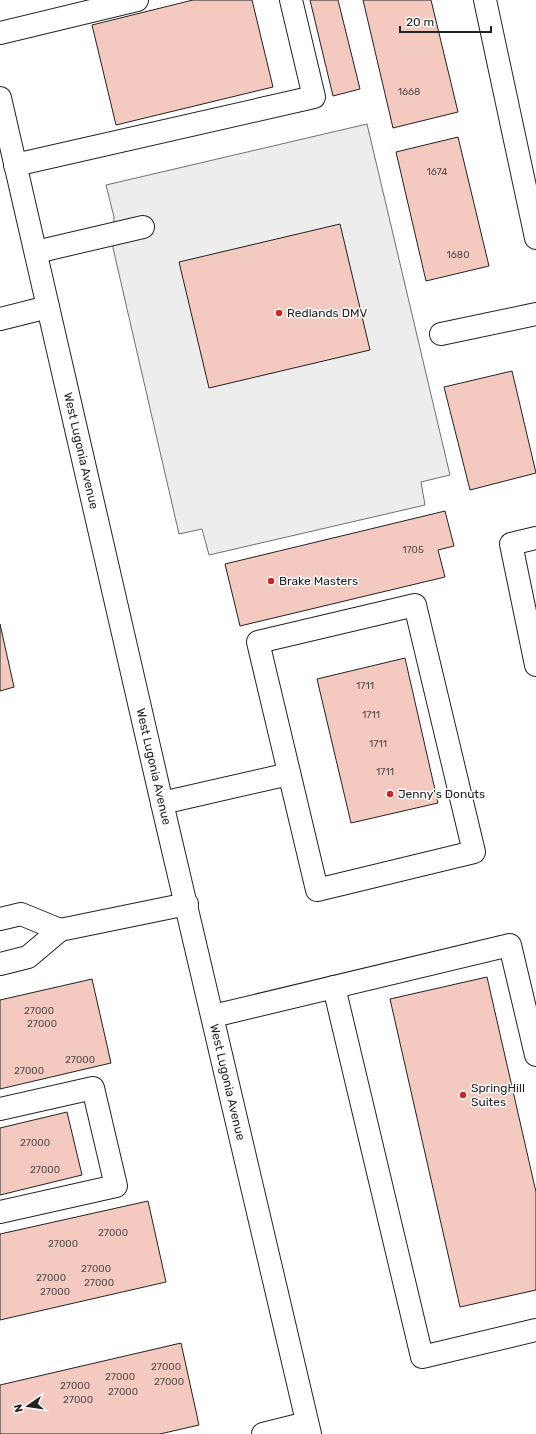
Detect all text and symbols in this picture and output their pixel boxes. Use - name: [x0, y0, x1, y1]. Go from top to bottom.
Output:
- scale bar: [400, 8, 491, 34]
- text: 20 m: [406, 15, 434, 29]
- house number: 1668: [398, 86, 420, 98]
- house number: 1674: [427, 166, 448, 178]
- house number: 1680: [446, 249, 470, 261]
- place label: Redlands DMV: [287, 306, 367, 320]
- marker: Redlands DMV: [274, 308, 284, 318]
- street label: West Lugonia Avenue: [61, 391, 101, 511]
- house number: 1705: [402, 544, 424, 556]
- place label: Brake Masters: [279, 574, 358, 588]
- marker: Brake Masters: [266, 576, 276, 586]
- house number: 1711: [356, 680, 374, 692]
- street label: West Lugonia Avenue: [133, 707, 174, 827]
- house number: 1711: [362, 709, 380, 721]
- house number: 1711: [369, 738, 387, 750]
- house number: 1711: [376, 766, 394, 778]
- place label: Jenny's Donuts: [398, 787, 485, 801]
- marker: Jenny's Donuts: [385, 789, 395, 799]
- house number: 27000: [24, 1005, 54, 1017]
- house number: 27000: [27, 1018, 57, 1030]
- street label: West Lugonia Avenue: [207, 1022, 248, 1142]
- house number: 27000: [65, 1054, 95, 1066]
- house number: 27000: [14, 1065, 44, 1077]
- place label: SpringHill Suites: [471, 1081, 525, 1109]
- marker: SpringHill Suites: [458, 1090, 468, 1100]
- house number: 27000: [20, 1137, 50, 1149]
- house number: 27000: [30, 1164, 60, 1176]
- house number: 27000: [98, 1227, 128, 1239]
- house number: 27000: [48, 1238, 78, 1250]
- house number: 27000: [81, 1263, 111, 1275]
- house number: 27000: [36, 1272, 66, 1284]
- house number: 27000: [84, 1277, 114, 1289]
- house number: 27000: [40, 1286, 70, 1298]
- house number: 27000: [151, 1361, 181, 1373]
- house number: 27000: [105, 1371, 135, 1383]
- house number: 27000: [154, 1376, 184, 1388]
- house number: 27000: [60, 1380, 90, 1392]
- north arrow: [8, 1386, 48, 1426]
- house number: 27000: [108, 1386, 138, 1398]
- house number: 27000: [63, 1394, 93, 1406]
- text: N: [12, 1403, 26, 1413]

